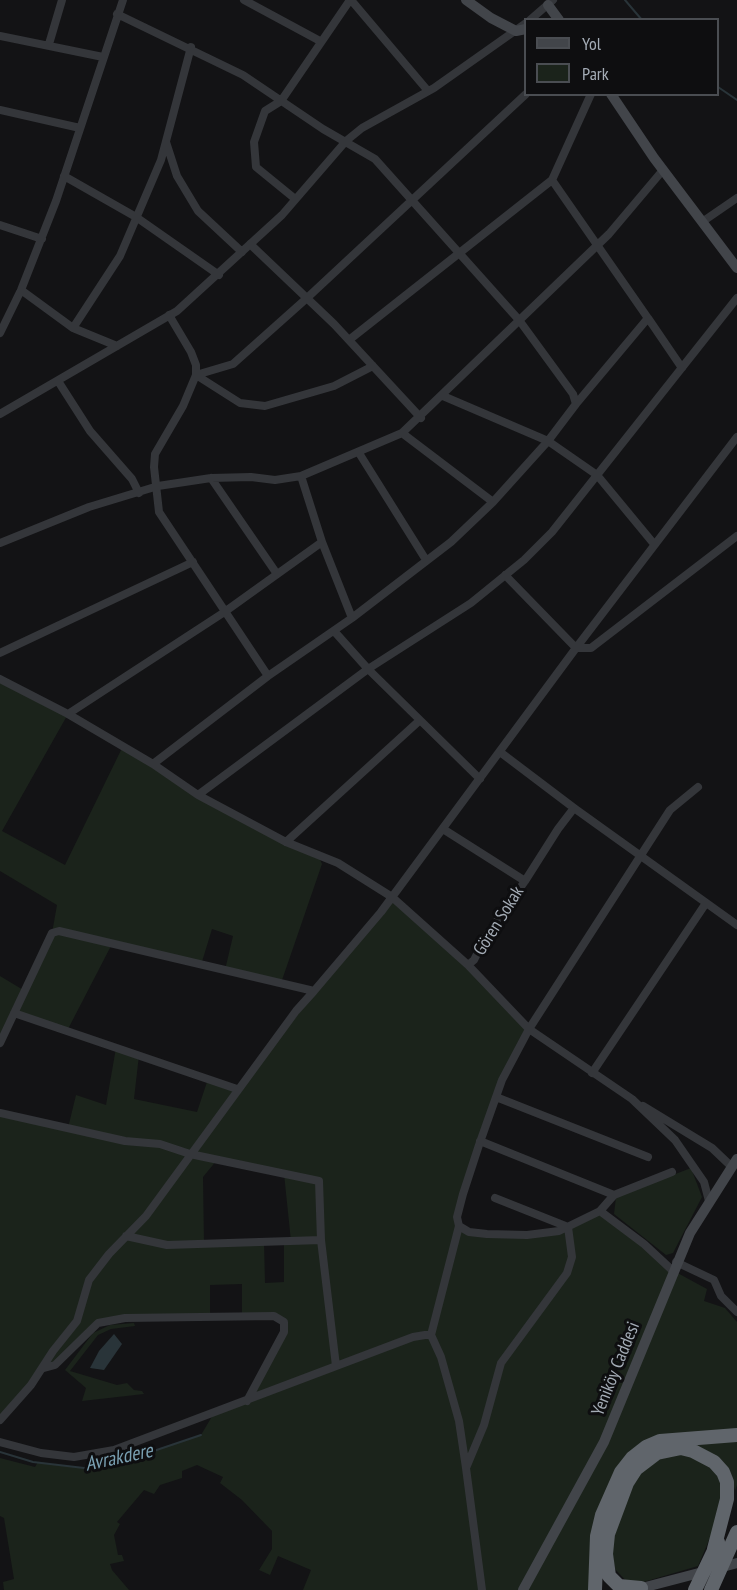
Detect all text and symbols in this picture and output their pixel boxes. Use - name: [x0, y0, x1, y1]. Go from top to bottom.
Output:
- legend: [524, 18, 719, 96]
- text: Yol: [582, 32, 601, 55]
- text: Park: [582, 62, 609, 85]
- street label: Gören Sokak: [469, 882, 529, 960]
- street label: Yeniköy Caddesi: [587, 1319, 645, 1419]
- water label: Avrakdere: [83, 1439, 155, 1477]

